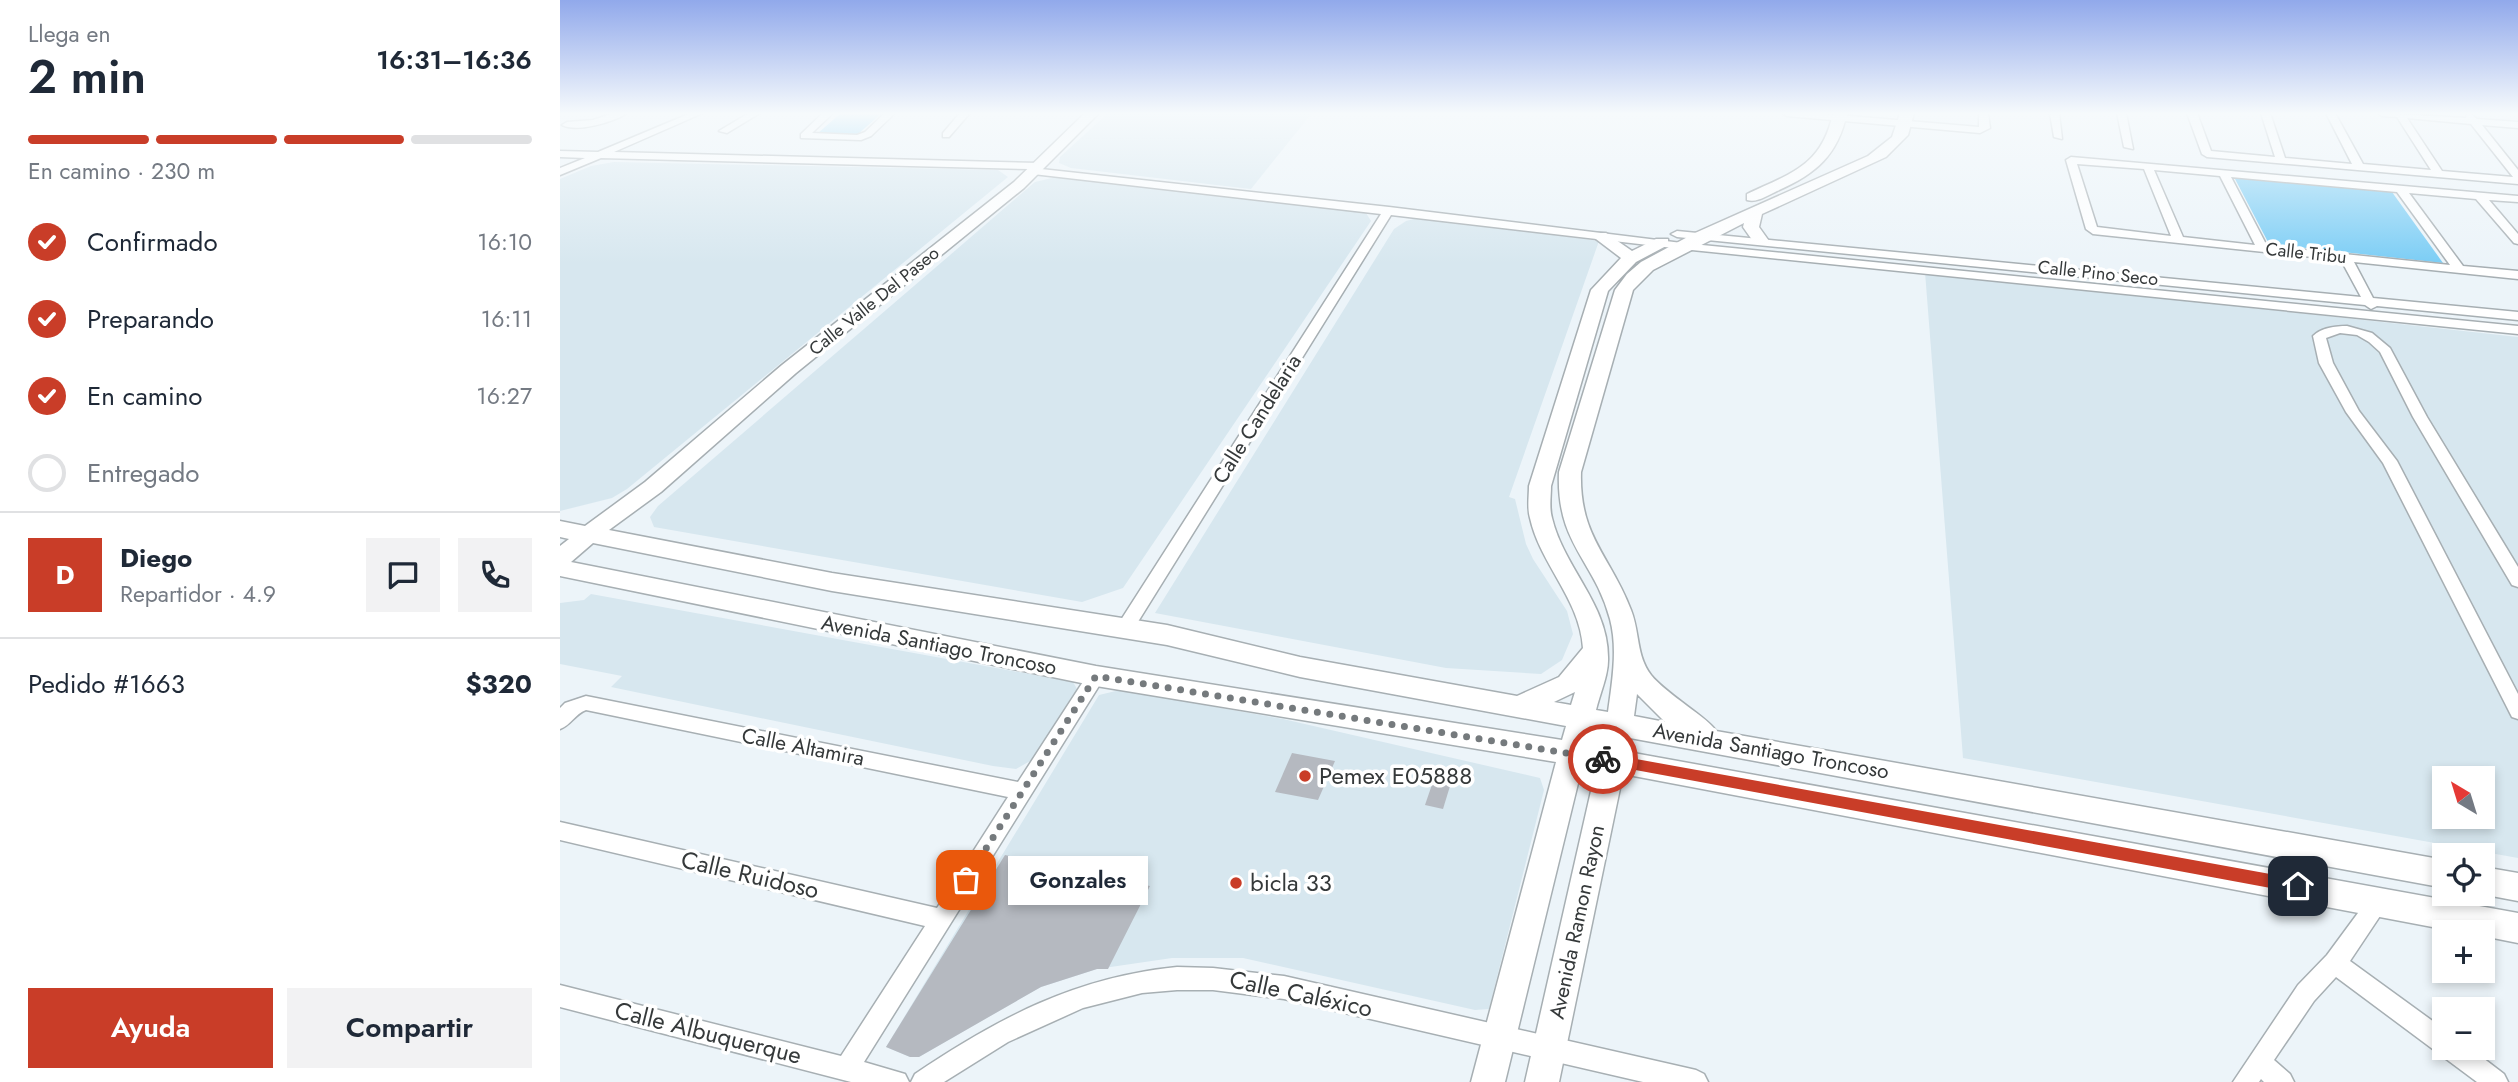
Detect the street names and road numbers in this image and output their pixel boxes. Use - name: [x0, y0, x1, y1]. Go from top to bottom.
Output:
- street label: Calle Tribu: [2264, 236, 2348, 270]
- street label: Calle Valle Del Paseo: [803, 240, 945, 362]
- street label: Calle Pino Seco: [2037, 254, 2160, 292]
- street label: Calle Candelaria: [1205, 349, 1309, 489]
- street label: Avenida Santiago Troncoso: [819, 607, 1059, 683]
- street label: Avenida Santiago Troncoso: [1651, 715, 1891, 787]
- street label: Calle Altamira: [739, 720, 867, 774]
- street label: Avenida Ramon Rayon: [1542, 822, 1612, 1022]
- street label: Calle Ruidoso: [678, 842, 822, 907]
- street label: Calle Caléxico: [1226, 961, 1376, 1026]
- street label: Calle Albuquerque: [611, 992, 805, 1073]

